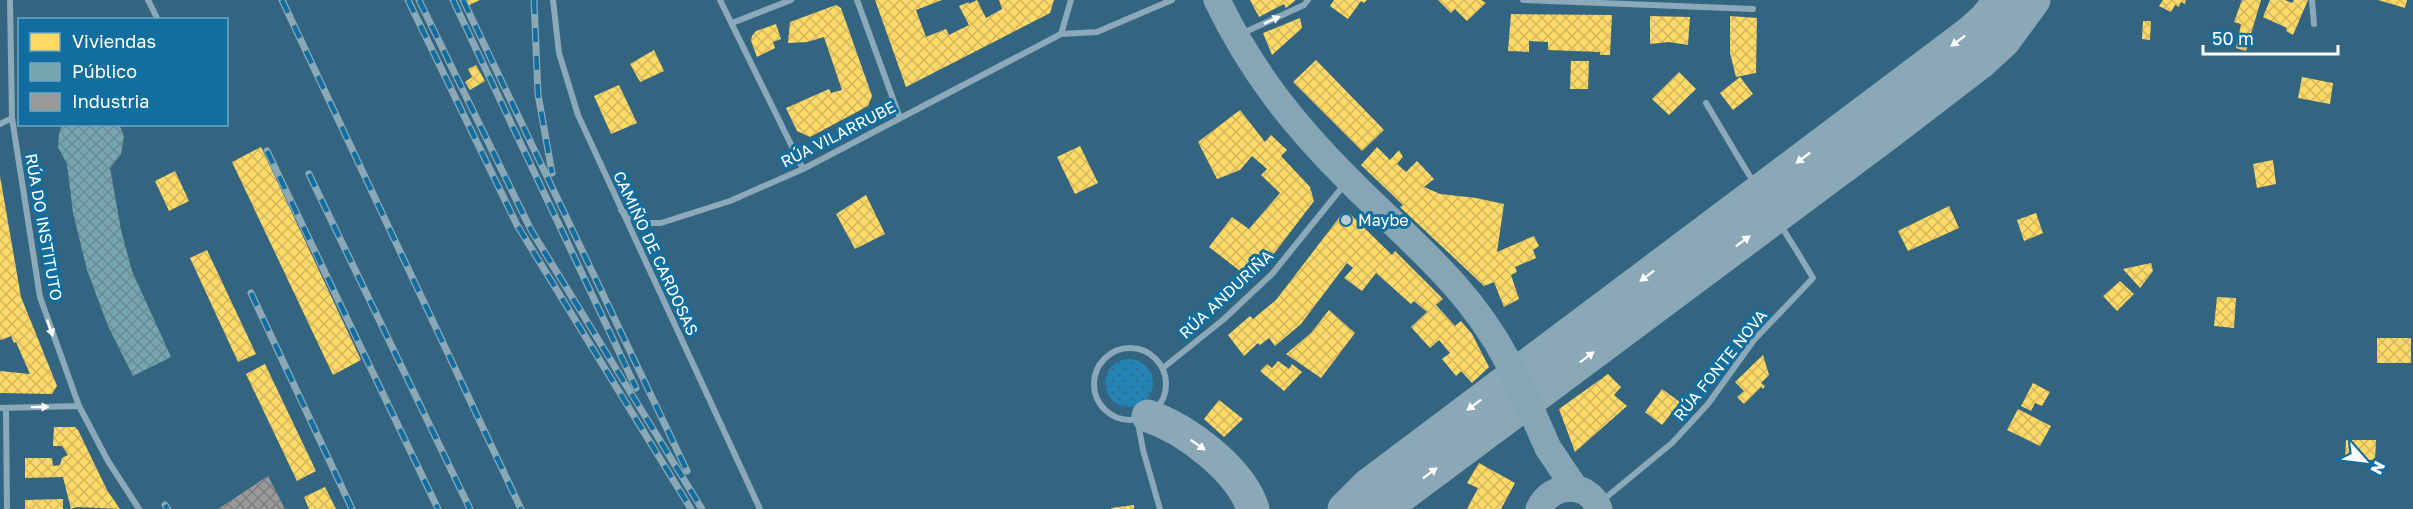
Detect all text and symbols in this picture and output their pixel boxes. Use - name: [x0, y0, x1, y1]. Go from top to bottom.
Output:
- one-way arrow: [1264, 16, 1281, 25]
- legend: [18, 18, 228, 126]
- scale bar: [2203, 18, 2338, 56]
- text: 50 m: [2212, 27, 2254, 49]
- text: Viviendas: [72, 30, 156, 52]
- one-way arrow: [1951, 35, 1967, 47]
- text: Público: [72, 60, 137, 82]
- text: Industria: [72, 90, 149, 112]
- street label: RÚA VILARRUBE: [777, 96, 899, 172]
- street label: RÚA DO INSTITUTO: [21, 152, 67, 302]
- one-way arrow: [1795, 152, 1810, 164]
- street label: CAMIÑO DE CARDOSAS: [609, 168, 703, 338]
- place label: Maybe: [1358, 210, 1409, 230]
- marker: Maybe: [1339, 213, 1353, 227]
- one-way arrow: [1735, 235, 1751, 247]
- street label: RÚA ANDURIÑA: [1175, 245, 1277, 343]
- one-way arrow: [1639, 269, 1654, 281]
- street label: RÚA FONTE NOVA: [1669, 305, 1771, 425]
- one-way arrow: [46, 319, 56, 337]
- one-way arrow: [1579, 352, 1594, 364]
- one-way arrow: [1467, 399, 1482, 411]
- one-way arrow: [30, 402, 49, 412]
- north arrow: [2335, 431, 2395, 491]
- one-way arrow: [1190, 439, 1206, 450]
- text: N: [2367, 458, 2390, 478]
- one-way arrow: [1422, 467, 1438, 480]

